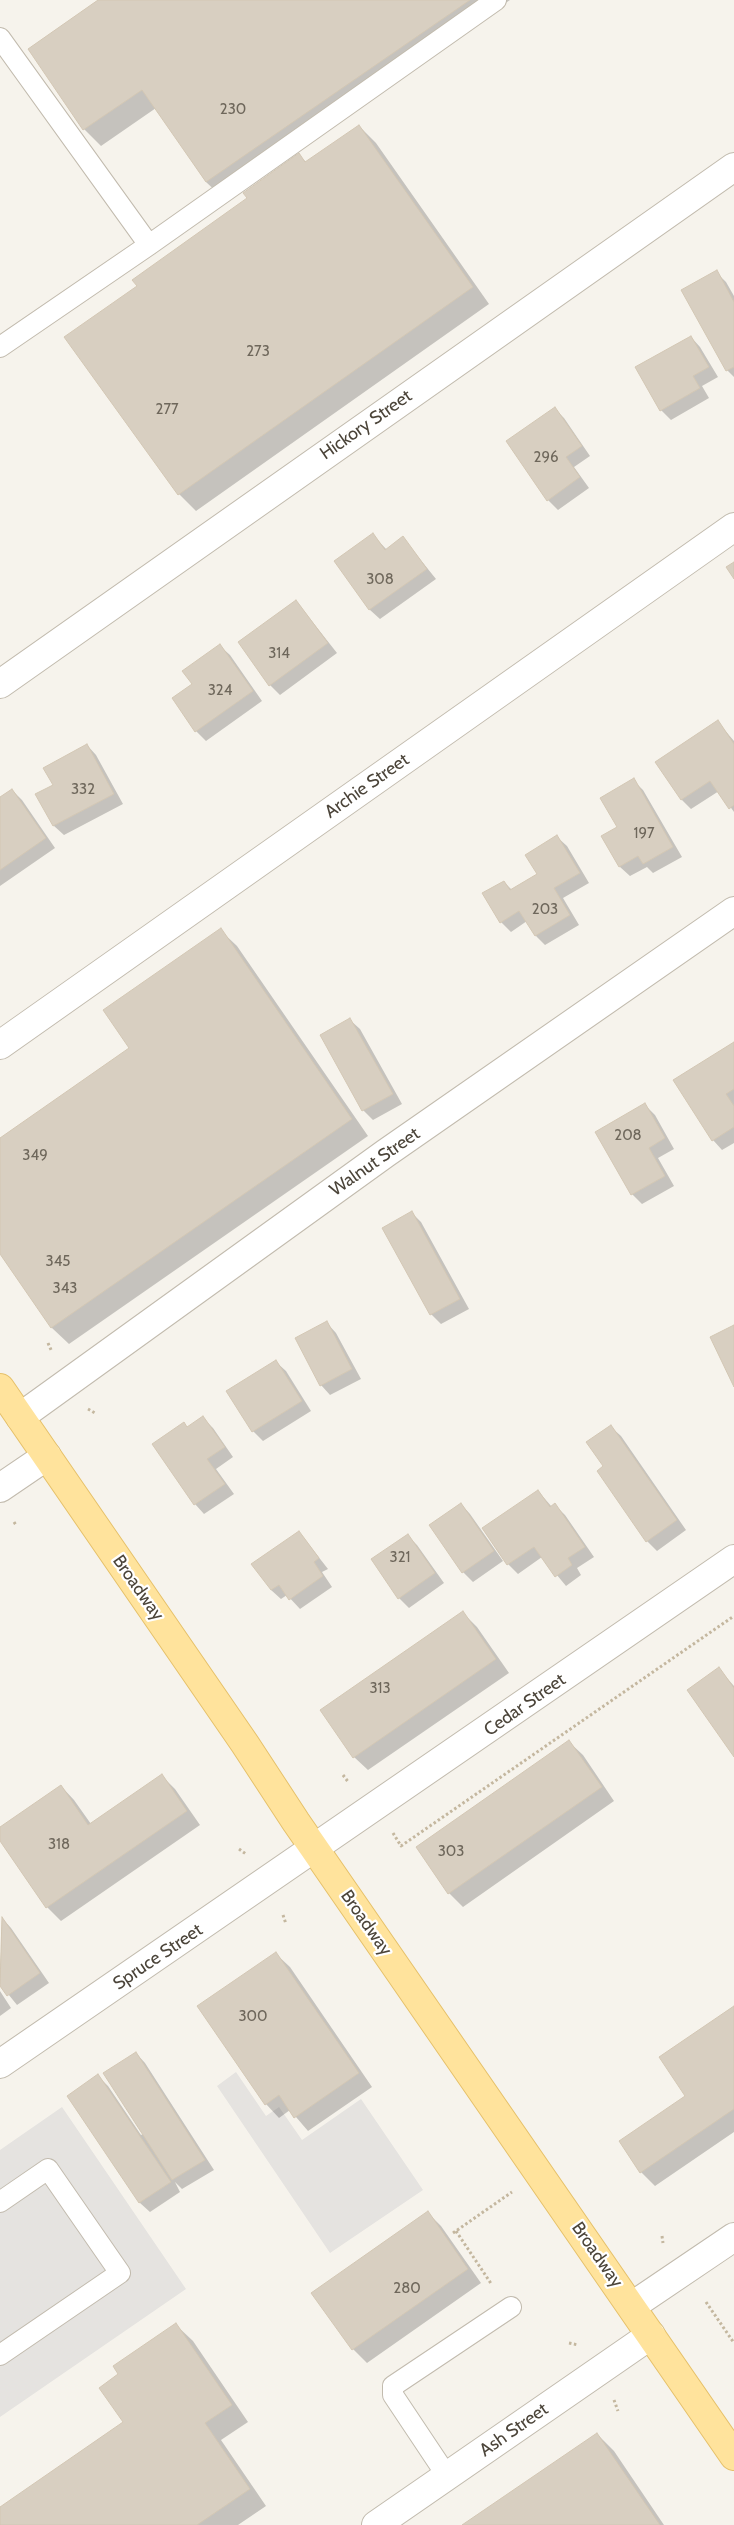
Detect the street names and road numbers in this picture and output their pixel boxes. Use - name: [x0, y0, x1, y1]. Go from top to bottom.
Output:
- street label: Hickory Street: [316, 385, 416, 465]
- street label: Archie Street: [321, 749, 413, 823]
- street label: Walnut Street: [326, 1123, 424, 1201]
- street label: Broadway: [108, 1551, 168, 1625]
- street label: Cedar Street: [480, 1669, 570, 1741]
- street label: Broadway: [336, 1886, 396, 1960]
- street label: Spruce Street: [109, 1919, 207, 1995]
- street label: Broadway: [567, 2218, 627, 2292]
- street label: Ash Street: [476, 2399, 552, 2461]

